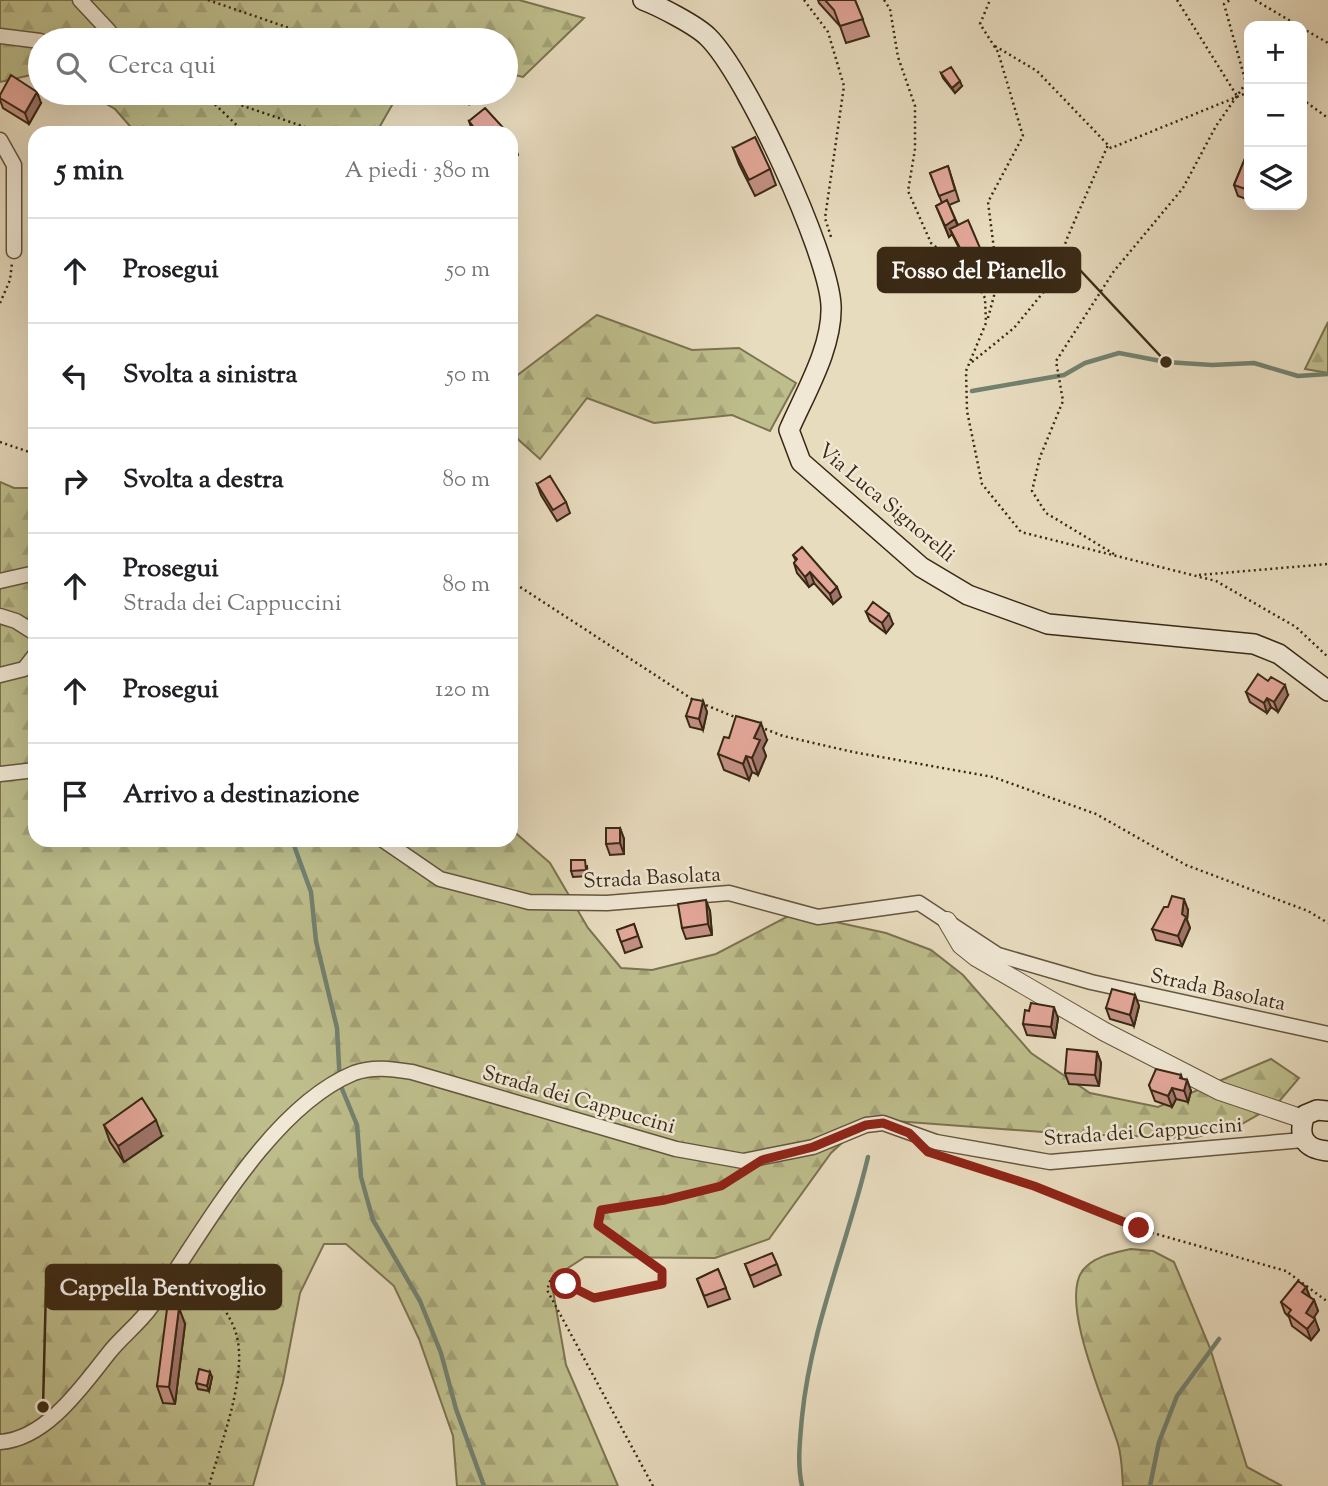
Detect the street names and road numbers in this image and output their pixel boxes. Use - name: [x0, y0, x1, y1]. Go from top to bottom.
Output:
- street label: Via Luca Signorelli: [810, 437, 961, 570]
- street label: Strada Basolata: [583, 860, 722, 898]
- street label: Strada Basolata: [1147, 962, 1288, 1020]
- street label: Strada dei Cappuccini: [478, 1059, 678, 1143]
- street label: Strada dei Cappuccini: [1043, 1111, 1244, 1155]

